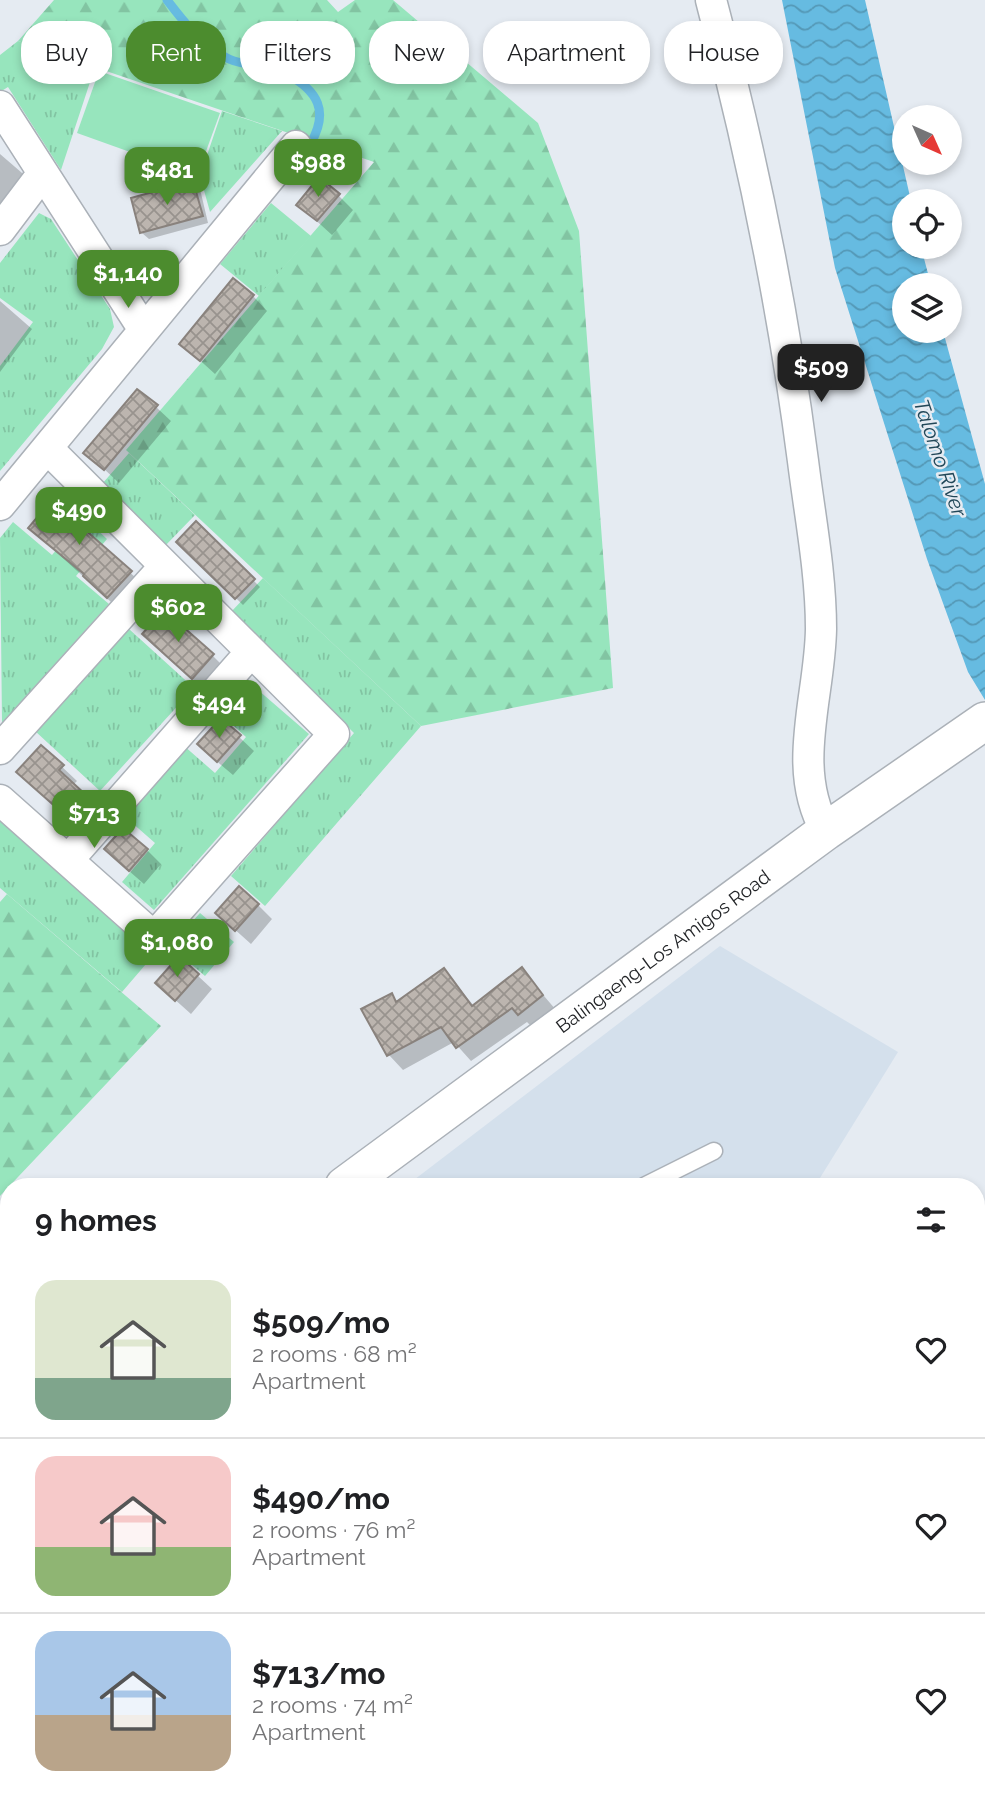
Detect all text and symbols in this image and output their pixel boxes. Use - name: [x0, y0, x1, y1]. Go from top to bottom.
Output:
- chip: Buy: [21, 21, 112, 84]
- chip: Rent: [126, 21, 226, 84]
- chip: Filters: [240, 21, 355, 84]
- chip: New: [369, 21, 469, 84]
- chip: Apartment: [483, 21, 650, 84]
- chip: House: [664, 21, 783, 84]
- north arrow: [892, 105, 962, 175]
- map controls: [892, 105, 962, 343]
- pin: $988: [277, 140, 359, 199]
- pin: $481: [126, 148, 208, 207]
- text: $988: [290, 148, 346, 175]
- text: $481: [141, 156, 193, 183]
- button: locate: [892, 189, 962, 259]
- pin: $1,140: [71, 250, 185, 310]
- text: $1,140: [93, 259, 163, 286]
- button: layers: [892, 273, 962, 343]
- pin: $509: [780, 344, 862, 404]
- text: $509: [794, 353, 849, 380]
- water label: Talomo River: [909, 396, 972, 520]
- pin: $490: [38, 488, 120, 547]
- text: $490: [51, 496, 107, 523]
- pin: $602: [137, 584, 219, 644]
- text: $602: [150, 593, 206, 620]
- pin: $494: [178, 680, 260, 740]
- text: $494: [192, 689, 246, 716]
- pin: $713: [53, 790, 135, 850]
- text: $713: [68, 799, 120, 826]
- street label: Balingaeng-Los Amigos Road: [551, 865, 774, 1037]
- pin: $1,080: [120, 920, 234, 979]
- text: $1,080: [140, 928, 214, 955]
- icon: filters: [912, 1201, 950, 1239]
- text: 9 homes: [35, 1203, 157, 1238]
- text: $509/mo: [252, 1305, 390, 1340]
- icon: home: [91, 1308, 175, 1392]
- icon: heart: [912, 1331, 950, 1369]
- text: 2 rooms · 68 m²: [252, 1340, 417, 1367]
- text: Apartment: [252, 1367, 366, 1394]
- text: $490/mo: [252, 1481, 390, 1516]
- icon: home: [91, 1484, 175, 1568]
- icon: heart: [912, 1507, 950, 1545]
- text: 2 rooms · 76 m²: [252, 1516, 415, 1543]
- text: Apartment: [252, 1543, 366, 1570]
- text: $713/mo: [252, 1656, 386, 1691]
- icon: home: [91, 1659, 175, 1743]
- icon: heart: [912, 1682, 950, 1720]
- text: 2 rooms · 74 m²: [252, 1691, 413, 1718]
- text: Apartment: [252, 1718, 366, 1745]

